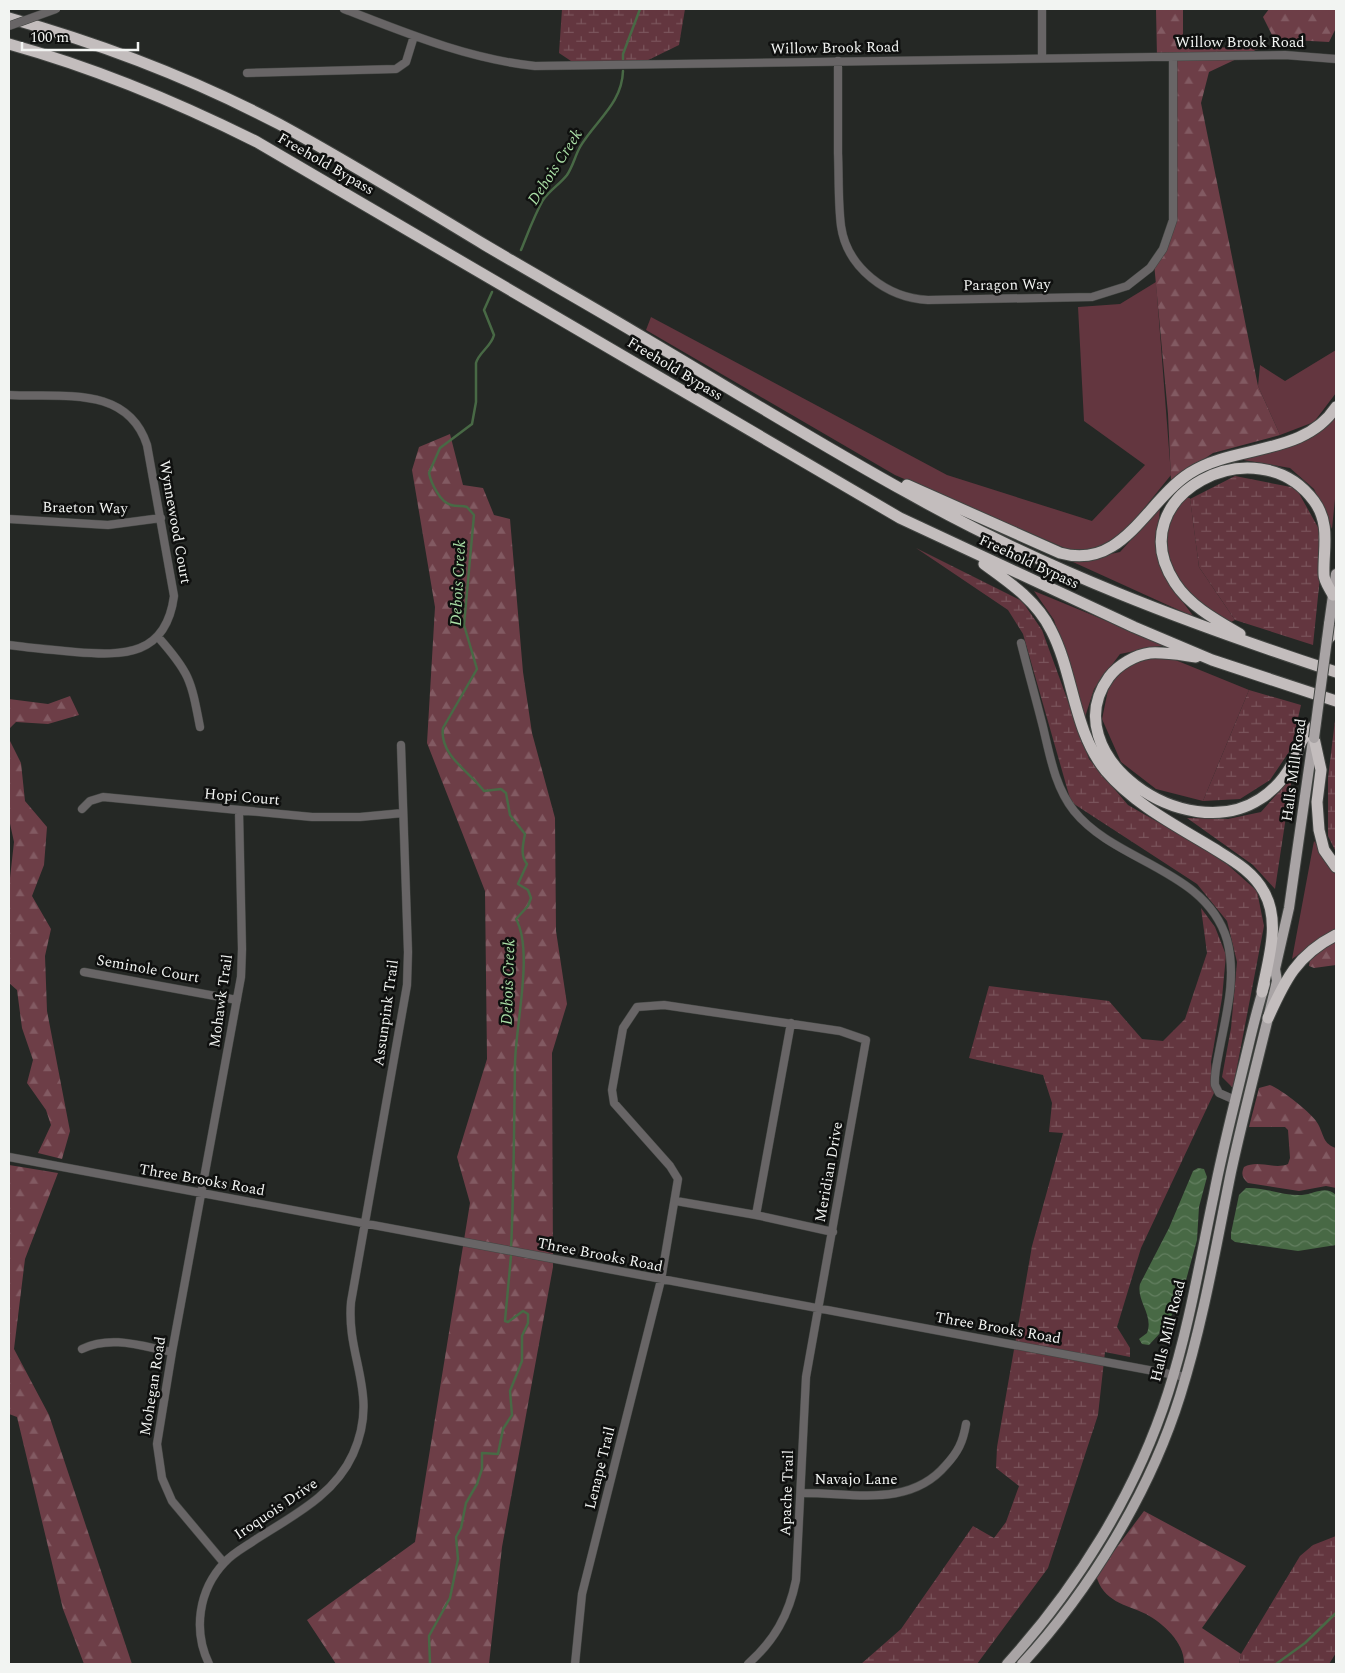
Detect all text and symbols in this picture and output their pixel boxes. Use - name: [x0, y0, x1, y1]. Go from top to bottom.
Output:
- scale bar: [22, 20, 139, 52]
- text: 100 m: [30, 26, 69, 49]
- street label: Willow Brook Road: [1175, 31, 1305, 54]
- street label: Willow Brook Road: [770, 35, 900, 61]
- water label: Debois Creek: [521, 124, 589, 210]
- street label: Freehold Bypass: [273, 127, 379, 201]
- street label: Paragon Way: [963, 273, 1052, 297]
- street label: Freehold Bypass: [623, 331, 727, 407]
- street label: Wynnewood Court: [153, 458, 197, 586]
- street label: Braeton Way: [42, 496, 129, 520]
- street label: Freehold Bypass: [975, 529, 1083, 595]
- water label: Debois Creek: [444, 539, 472, 627]
- street label: Halls Mill Road: [1275, 717, 1313, 823]
- street label: Hopi Court: [203, 782, 281, 812]
- water label: Debois Creek: [495, 938, 522, 1026]
- street label: Seminole Court: [95, 949, 201, 989]
- street label: Mohawk Trail: [203, 953, 239, 1049]
- street label: Assunpink Trail: [367, 958, 405, 1068]
- street label: Meridian Drive: [809, 1120, 849, 1224]
- street label: Three Brooks Road: [137, 1158, 267, 1202]
- street label: Three Brooks Road: [535, 1232, 665, 1278]
- street label: Halls Mill Road: [1144, 1278, 1192, 1384]
- street label: Three Brooks Road: [933, 1306, 1063, 1350]
- street label: Mohegan Road: [134, 1335, 172, 1437]
- street label: Lenape Trail: [579, 1424, 621, 1512]
- street label: Apache Trail: [774, 1449, 800, 1537]
- street label: Navajo Lane: [814, 1468, 898, 1491]
- street label: Iroquois Drive: [230, 1472, 322, 1546]

